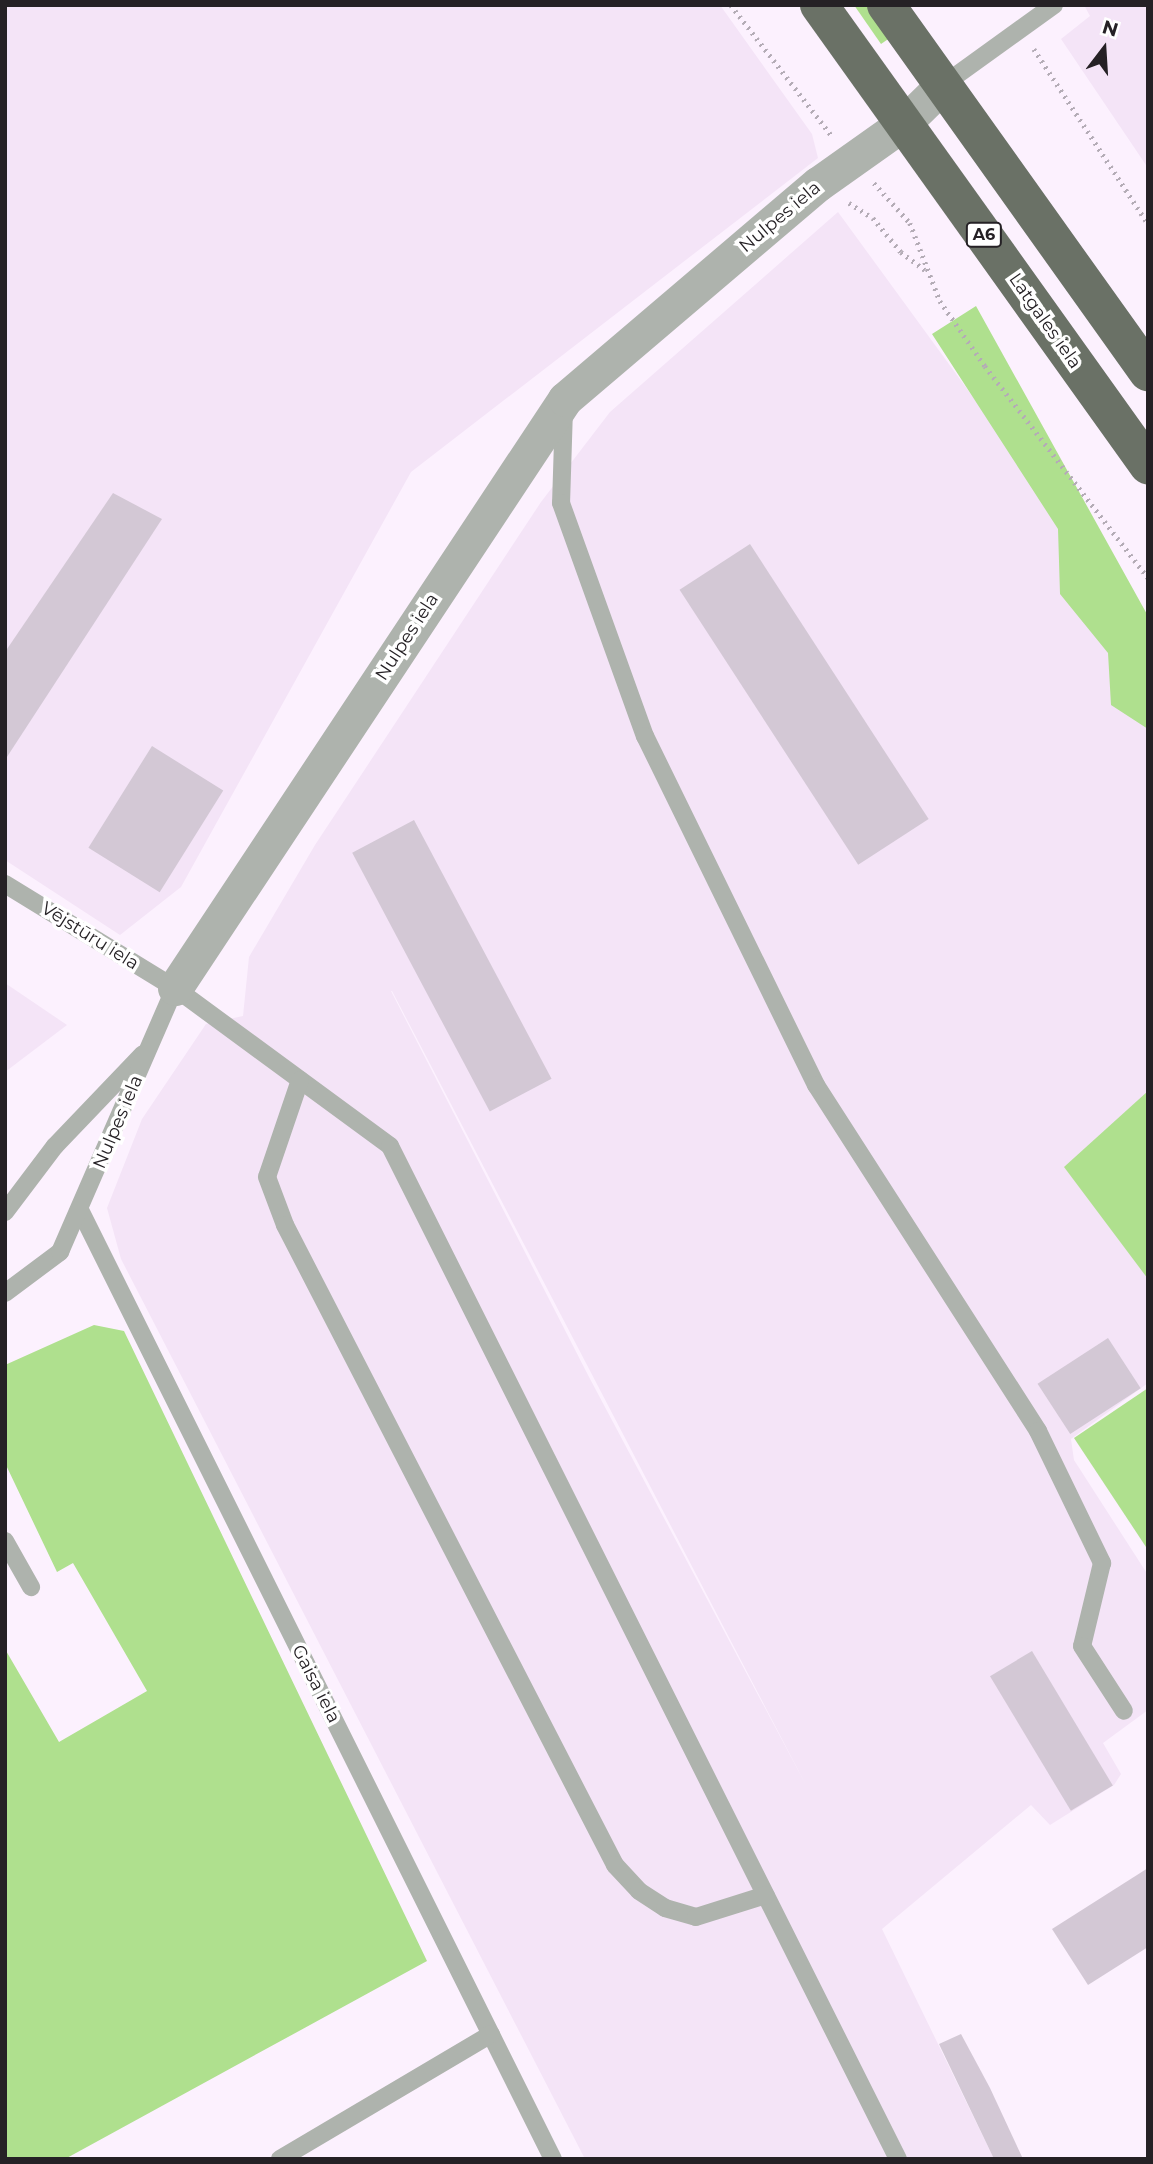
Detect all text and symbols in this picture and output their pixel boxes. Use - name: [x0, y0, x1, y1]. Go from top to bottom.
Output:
- north arrow: [1069, 14, 1139, 84]
- text: N: [1100, 15, 1121, 42]
- street label: Nulpes iela: [735, 177, 825, 257]
- road number: A6: [965, 222, 1003, 247]
- street label: Latgales iela: [1004, 269, 1086, 373]
- street label: Nulpes iela: [371, 589, 443, 685]
- street label: Vējstūru iela: [37, 898, 143, 974]
- street label: Nulpes iela: [89, 1072, 147, 1172]
- street label: Gaisa iela: [287, 1641, 345, 1727]

